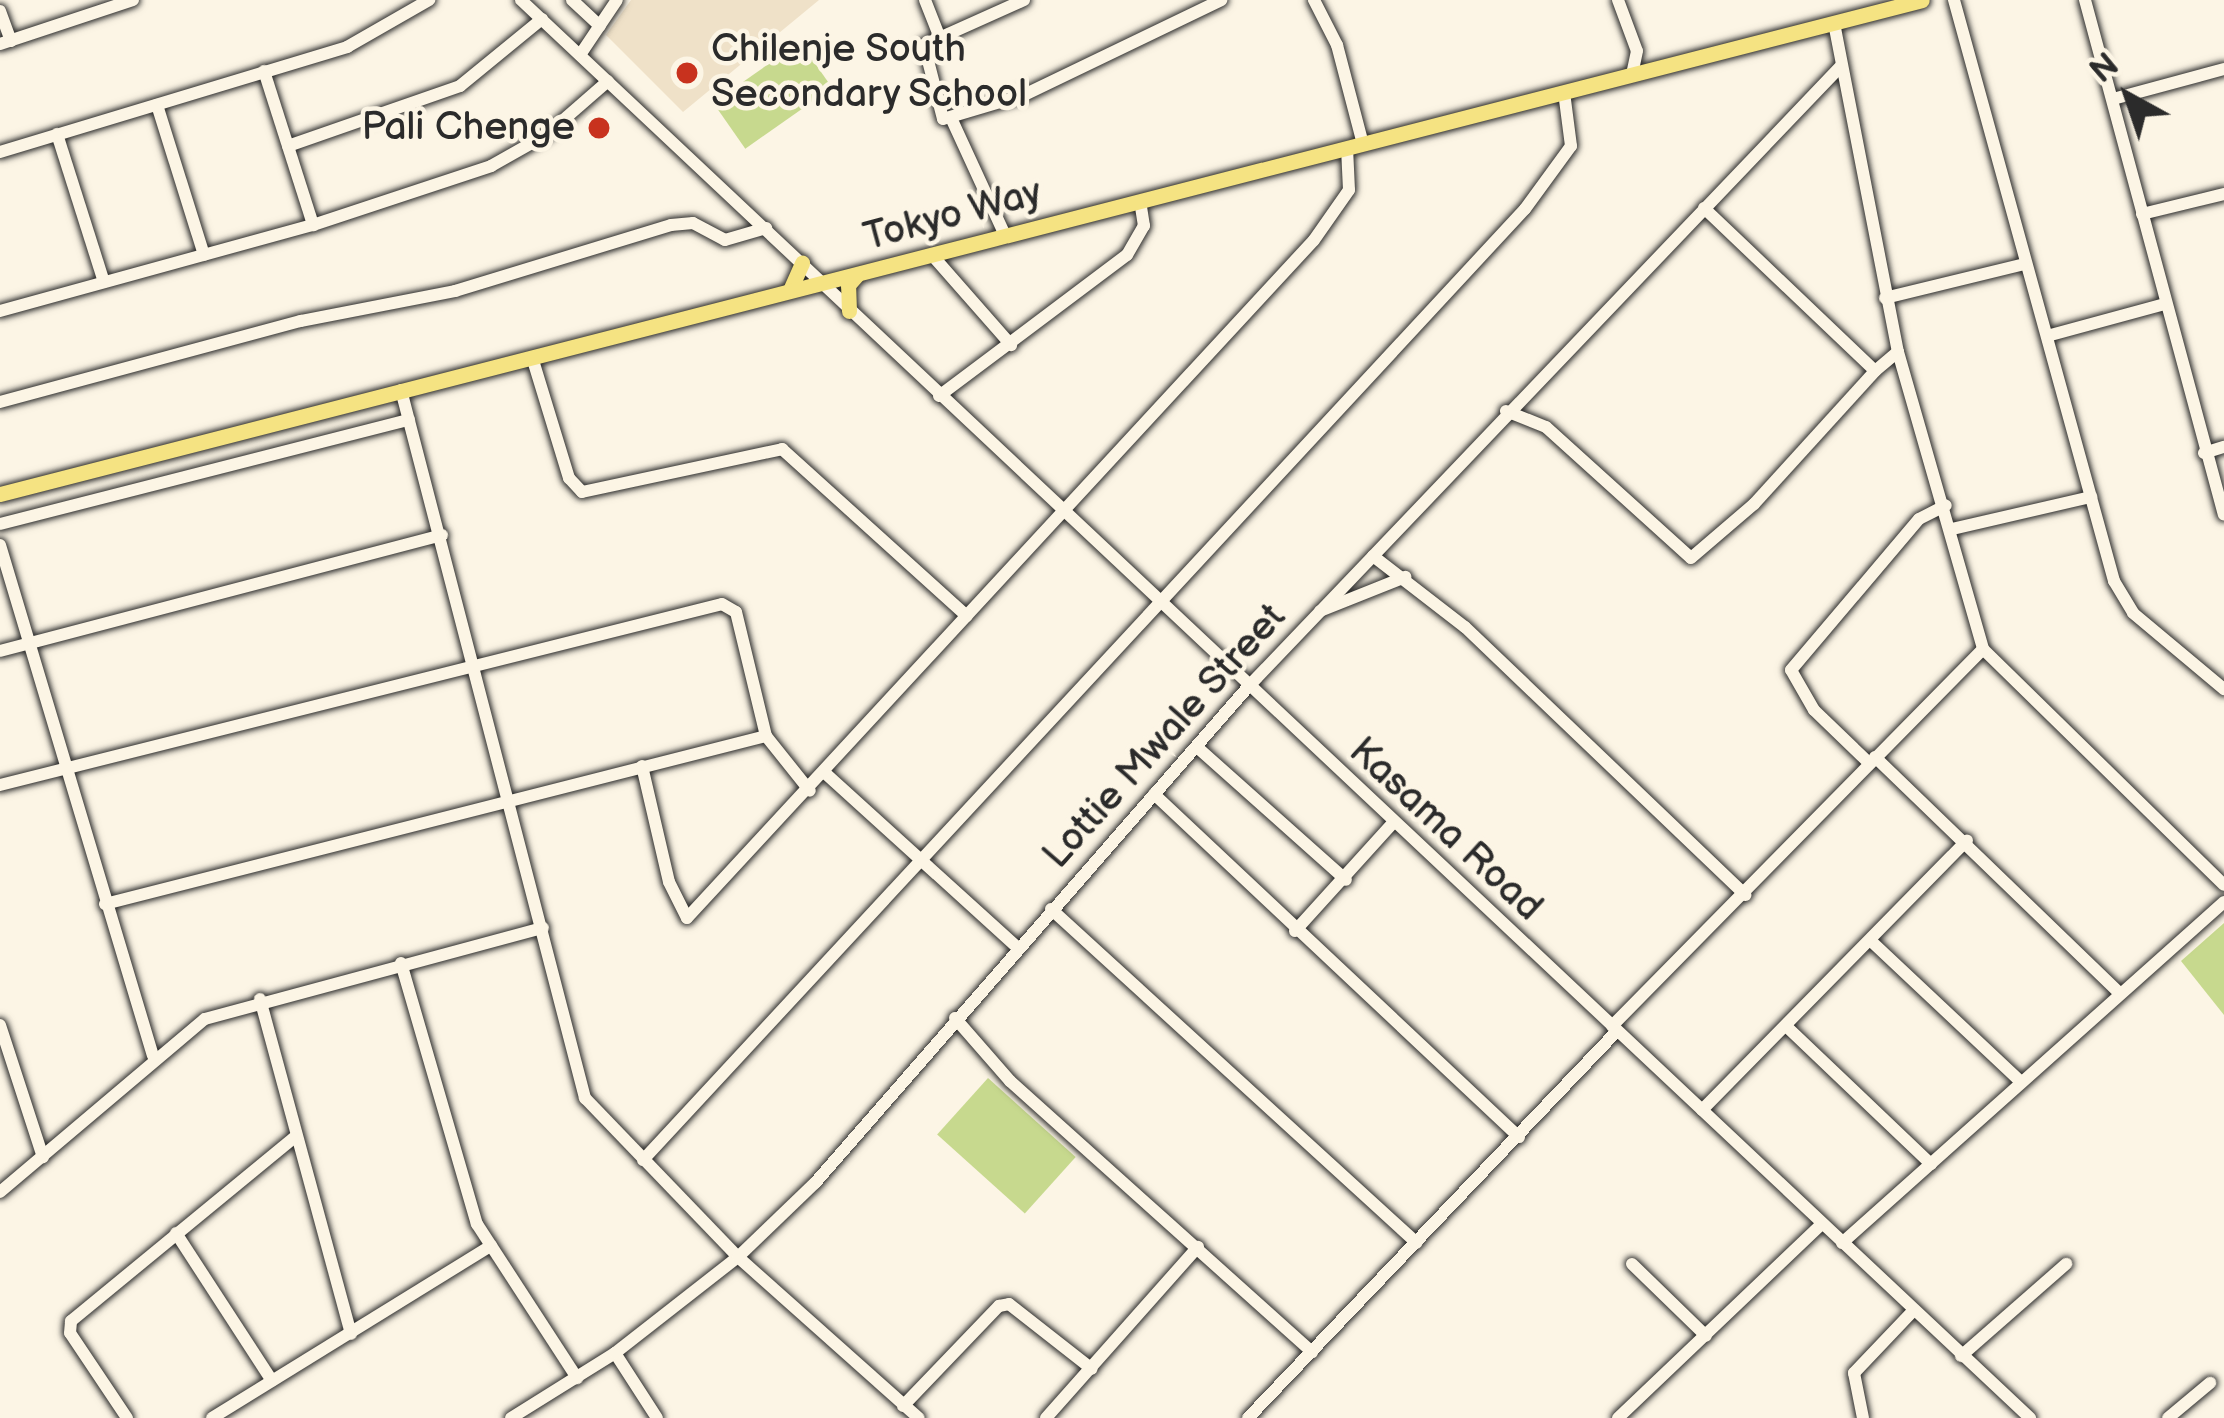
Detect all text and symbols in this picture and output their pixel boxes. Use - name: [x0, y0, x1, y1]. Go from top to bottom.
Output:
- place label: Chilenje South Secondary School: [711, 28, 1030, 119]
- north arrow: [2068, 36, 2188, 156]
- text: N: [2083, 45, 2127, 92]
- marker: Chilenje South Secondary School: [674, 60, 700, 86]
- place label: Pali Chenge: [361, 105, 575, 151]
- marker: Pali Chenge: [586, 115, 612, 141]
- street label: Tokyo Way: [858, 170, 1048, 262]
- street label: Lottie Mwale Street: [1034, 595, 1296, 879]
- street label: Kasama Road: [1339, 729, 1551, 931]

